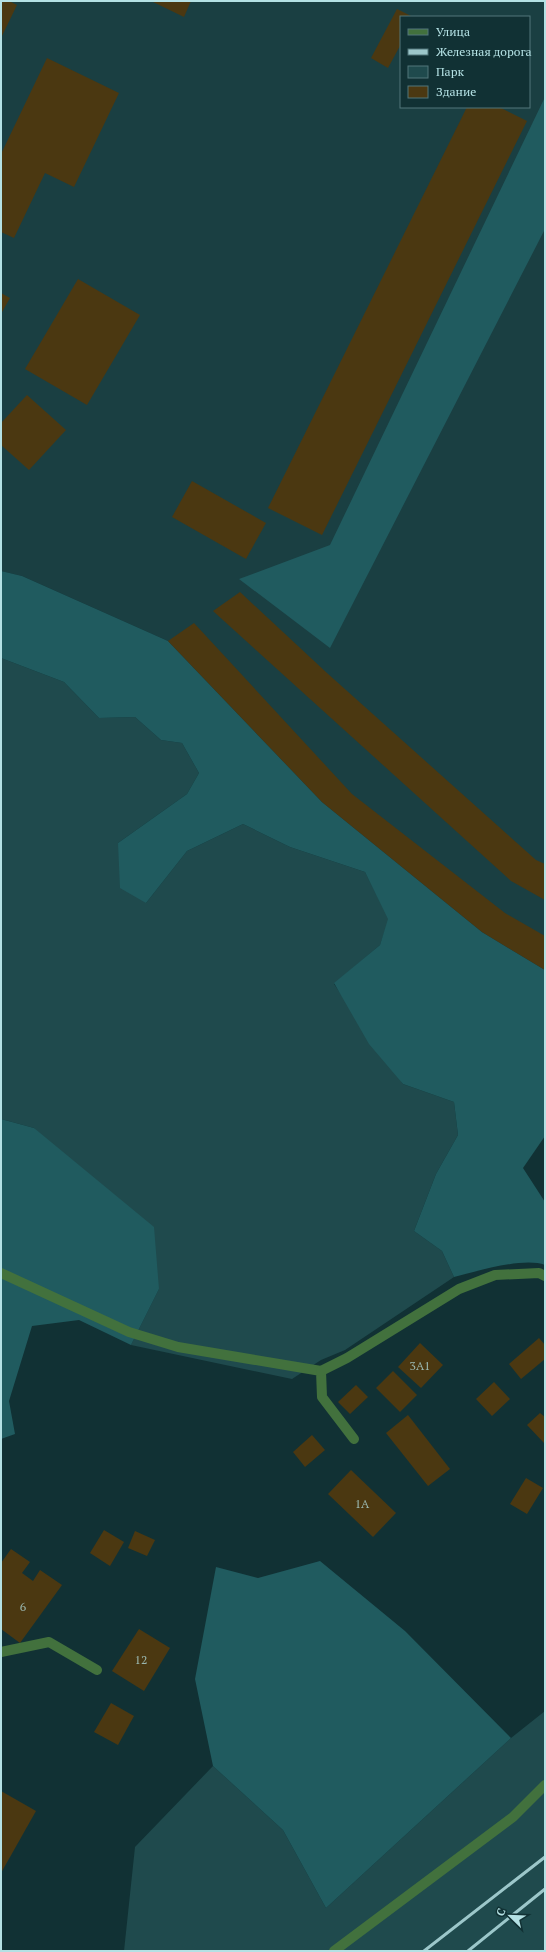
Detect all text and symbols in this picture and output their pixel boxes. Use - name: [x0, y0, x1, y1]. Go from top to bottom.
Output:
- legend: [400, 16, 530, 108]
- text: Улица: [436, 24, 470, 39]
- text: Железная дорога: [436, 44, 532, 59]
- text: Парк: [436, 64, 464, 79]
- text: Здание: [436, 84, 476, 99]
- house number: 3А1: [410, 1358, 431, 1373]
- house number: 1А: [355, 1496, 370, 1511]
- house number: 6: [20, 1599, 27, 1614]
- house number: 12: [135, 1652, 147, 1667]
- north arrow: [490, 1896, 530, 1936]
- text: С: [493, 1906, 509, 1918]

